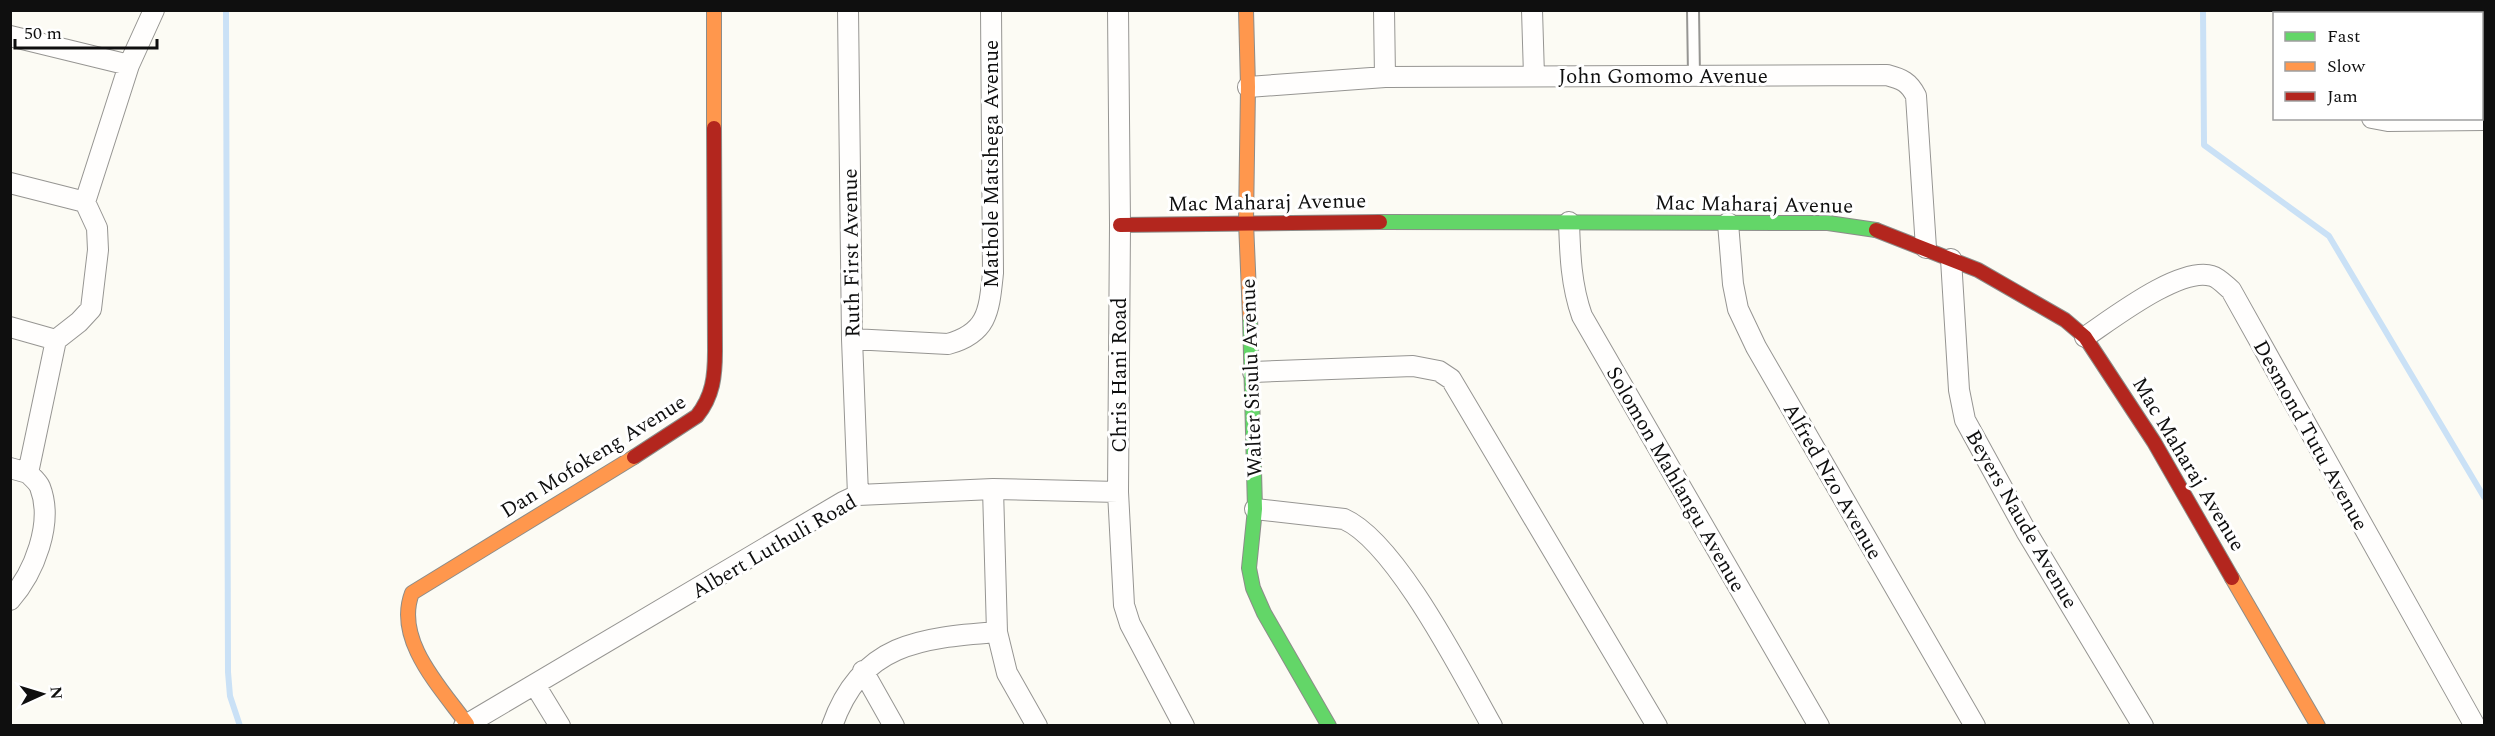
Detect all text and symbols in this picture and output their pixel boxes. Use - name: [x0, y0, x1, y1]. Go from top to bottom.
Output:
- scale bar: [15, 12, 158, 50]
- legend: [2273, 12, 2483, 120]
- text: 50 m: [24, 20, 62, 47]
- text: Fast: [2327, 23, 2360, 50]
- street label: Mathole Matshega Avenue: [976, 40, 1008, 288]
- text: Slow: [2327, 53, 2366, 80]
- street label: John Gomomo Avenue: [1558, 61, 1768, 93]
- text: Jam: [2327, 83, 2358, 110]
- street label: Ruth First Avenue: [835, 168, 869, 338]
- street label: Mac Maharaj Avenue: [1168, 185, 1366, 221]
- street label: Mac Maharaj Avenue: [1655, 187, 1853, 223]
- street label: Walter Sisulu Avenue: [1233, 278, 1271, 478]
- street label: Chris Hani Road: [1104, 297, 1136, 453]
- street label: Desmond Tutu Avenue: [2244, 334, 2376, 537]
- street label: Solomon Mahlangu Avenue: [1597, 361, 1753, 598]
- street label: Mac Maharaj Avenue: [2123, 371, 2253, 558]
- street label: Dan Mofokeng Avenue: [494, 387, 693, 527]
- street label: Alfred Nzo Avenue: [1774, 397, 1890, 566]
- street label: Beyers Naude Avenue: [1957, 424, 2086, 615]
- street label: Albert Luthuli Road: [686, 486, 863, 607]
- north arrow: [12, 664, 72, 724]
- text: N: [44, 686, 68, 700]

